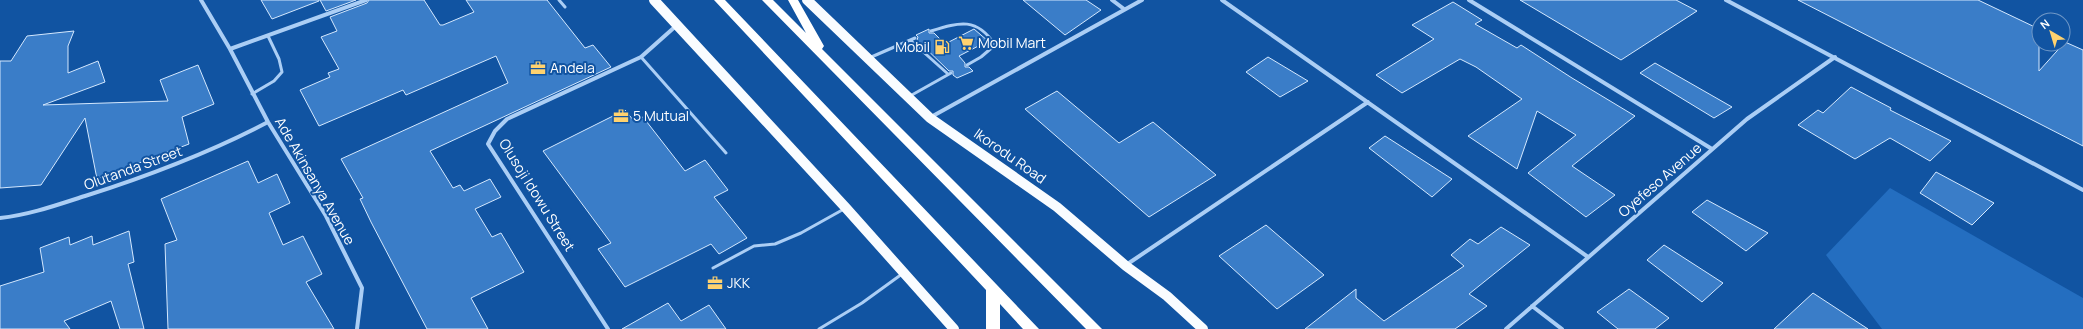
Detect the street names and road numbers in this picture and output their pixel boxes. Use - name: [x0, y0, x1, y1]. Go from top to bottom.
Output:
- street label: Ade Akinsanya Avenue: [271, 114, 360, 248]
- street label: Ikorodu Road: [970, 124, 1050, 188]
- street label: Olusoji Idowu Street: [495, 135, 580, 255]
- street label: Oyefeso Avenue: [1614, 138, 1705, 221]
- street label: Olutanda Street: [81, 141, 185, 194]

